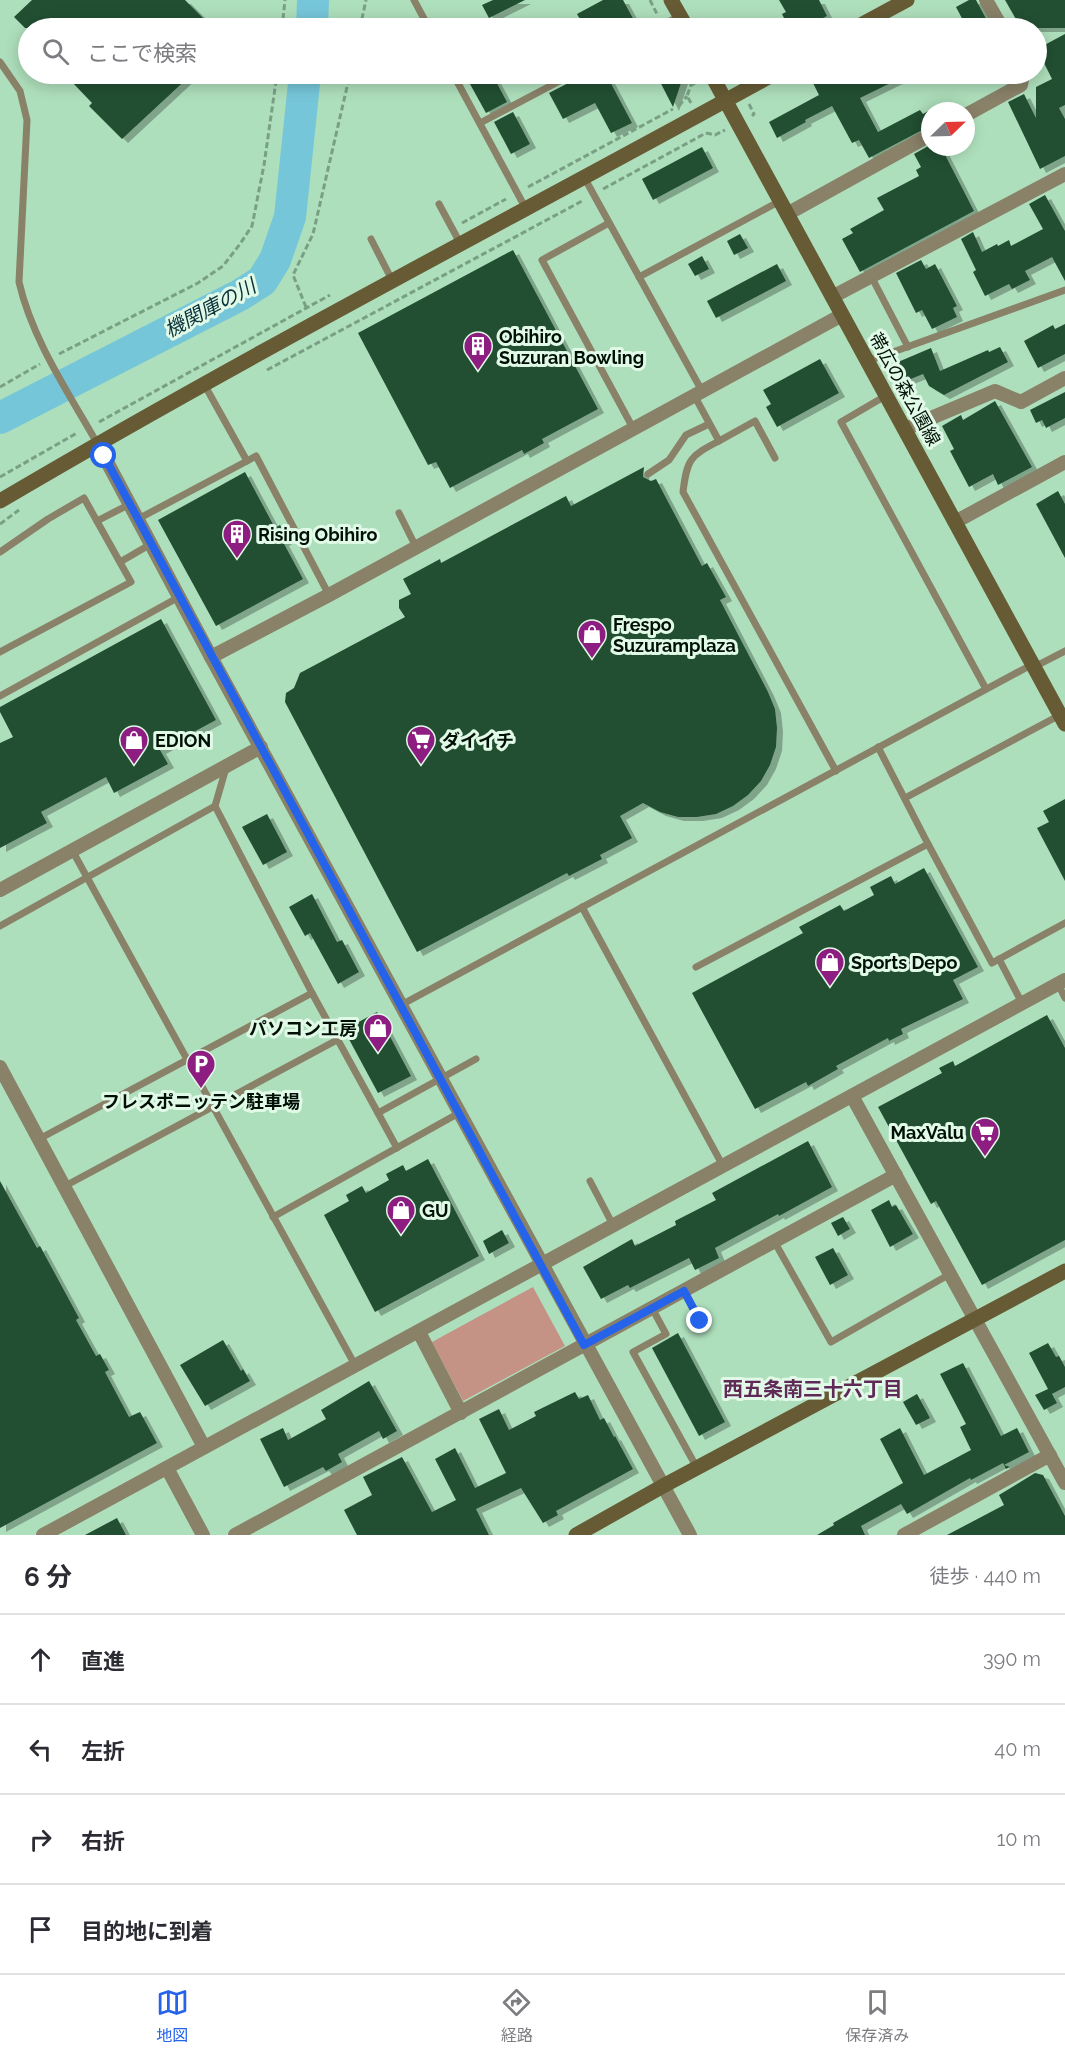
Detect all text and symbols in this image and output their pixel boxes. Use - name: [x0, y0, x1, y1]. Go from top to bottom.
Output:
- search box: [18, 18, 1047, 84]
- icon: search: [39, 35, 72, 68]
- text: ここで検索: [87, 40, 197, 66]
- north arrow: [921, 102, 975, 156]
- water label: 機関庫の川: [160, 273, 262, 342]
- place label: Obihiro Suzuran Bowling: [499, 326, 644, 368]
- street label: 帯広の森公園線: [865, 329, 945, 449]
- building icon: Obihiro Suzuran Bowling: [462, 330, 494, 372]
- route start: [90, 442, 116, 468]
- building icon: Rising Obihiro: [221, 518, 253, 560]
- place label: Rising Obihiro: [258, 524, 377, 545]
- place label: Frespo Suzuramplaza: [613, 614, 736, 656]
- shop icon: Frespo Suzuramplaza: [576, 618, 608, 660]
- shop icon: EDION: [118, 724, 150, 766]
- supermarket icon: ダイイチ: [405, 724, 437, 766]
- place label: EDION: [155, 730, 211, 751]
- place label: ダイイチ: [442, 730, 514, 751]
- shop icon: Sports Depo: [814, 946, 846, 988]
- place label: Sports Depo: [851, 952, 957, 973]
- shop icon: パソコン工房: [362, 1012, 394, 1054]
- place label: パソコン工房: [249, 1018, 357, 1039]
- parking icon: フレスポニッテン駐車場: [185, 1048, 217, 1090]
- place label: フレスポニッテン駐車場: [102, 1091, 300, 1112]
- supermarket icon: MaxValu: [969, 1116, 1001, 1158]
- place label: MaxValu: [891, 1122, 964, 1143]
- shop icon: GU: [385, 1194, 417, 1236]
- place label: GU: [422, 1200, 449, 1221]
- route end: [686, 1307, 712, 1333]
- district label: 西五条南三十六丁目: [723, 1377, 903, 1401]
- text: 6 分: [24, 1562, 72, 1592]
- text: 徒歩 · 440 m: [929, 1564, 1041, 1588]
- icon: ahead: [24, 1643, 57, 1676]
- text: 390 m: [983, 1647, 1041, 1671]
- text: 直進: [81, 1648, 125, 1674]
- icon: left: [24, 1733, 57, 1766]
- text: 40 m: [994, 1737, 1041, 1761]
- text: 左折: [81, 1738, 125, 1764]
- icon: right: [24, 1823, 57, 1856]
- text: 10 m: [997, 1827, 1041, 1851]
- text: 右折: [81, 1828, 125, 1854]
- icon: arrive: [24, 1913, 57, 1946]
- text: 目的地に到着: [81, 1918, 213, 1944]
- tab: 地図: [156, 1986, 189, 2046]
- tab: 経路: [500, 1986, 533, 2046]
- tab: 保存済み: [845, 1986, 909, 2046]

